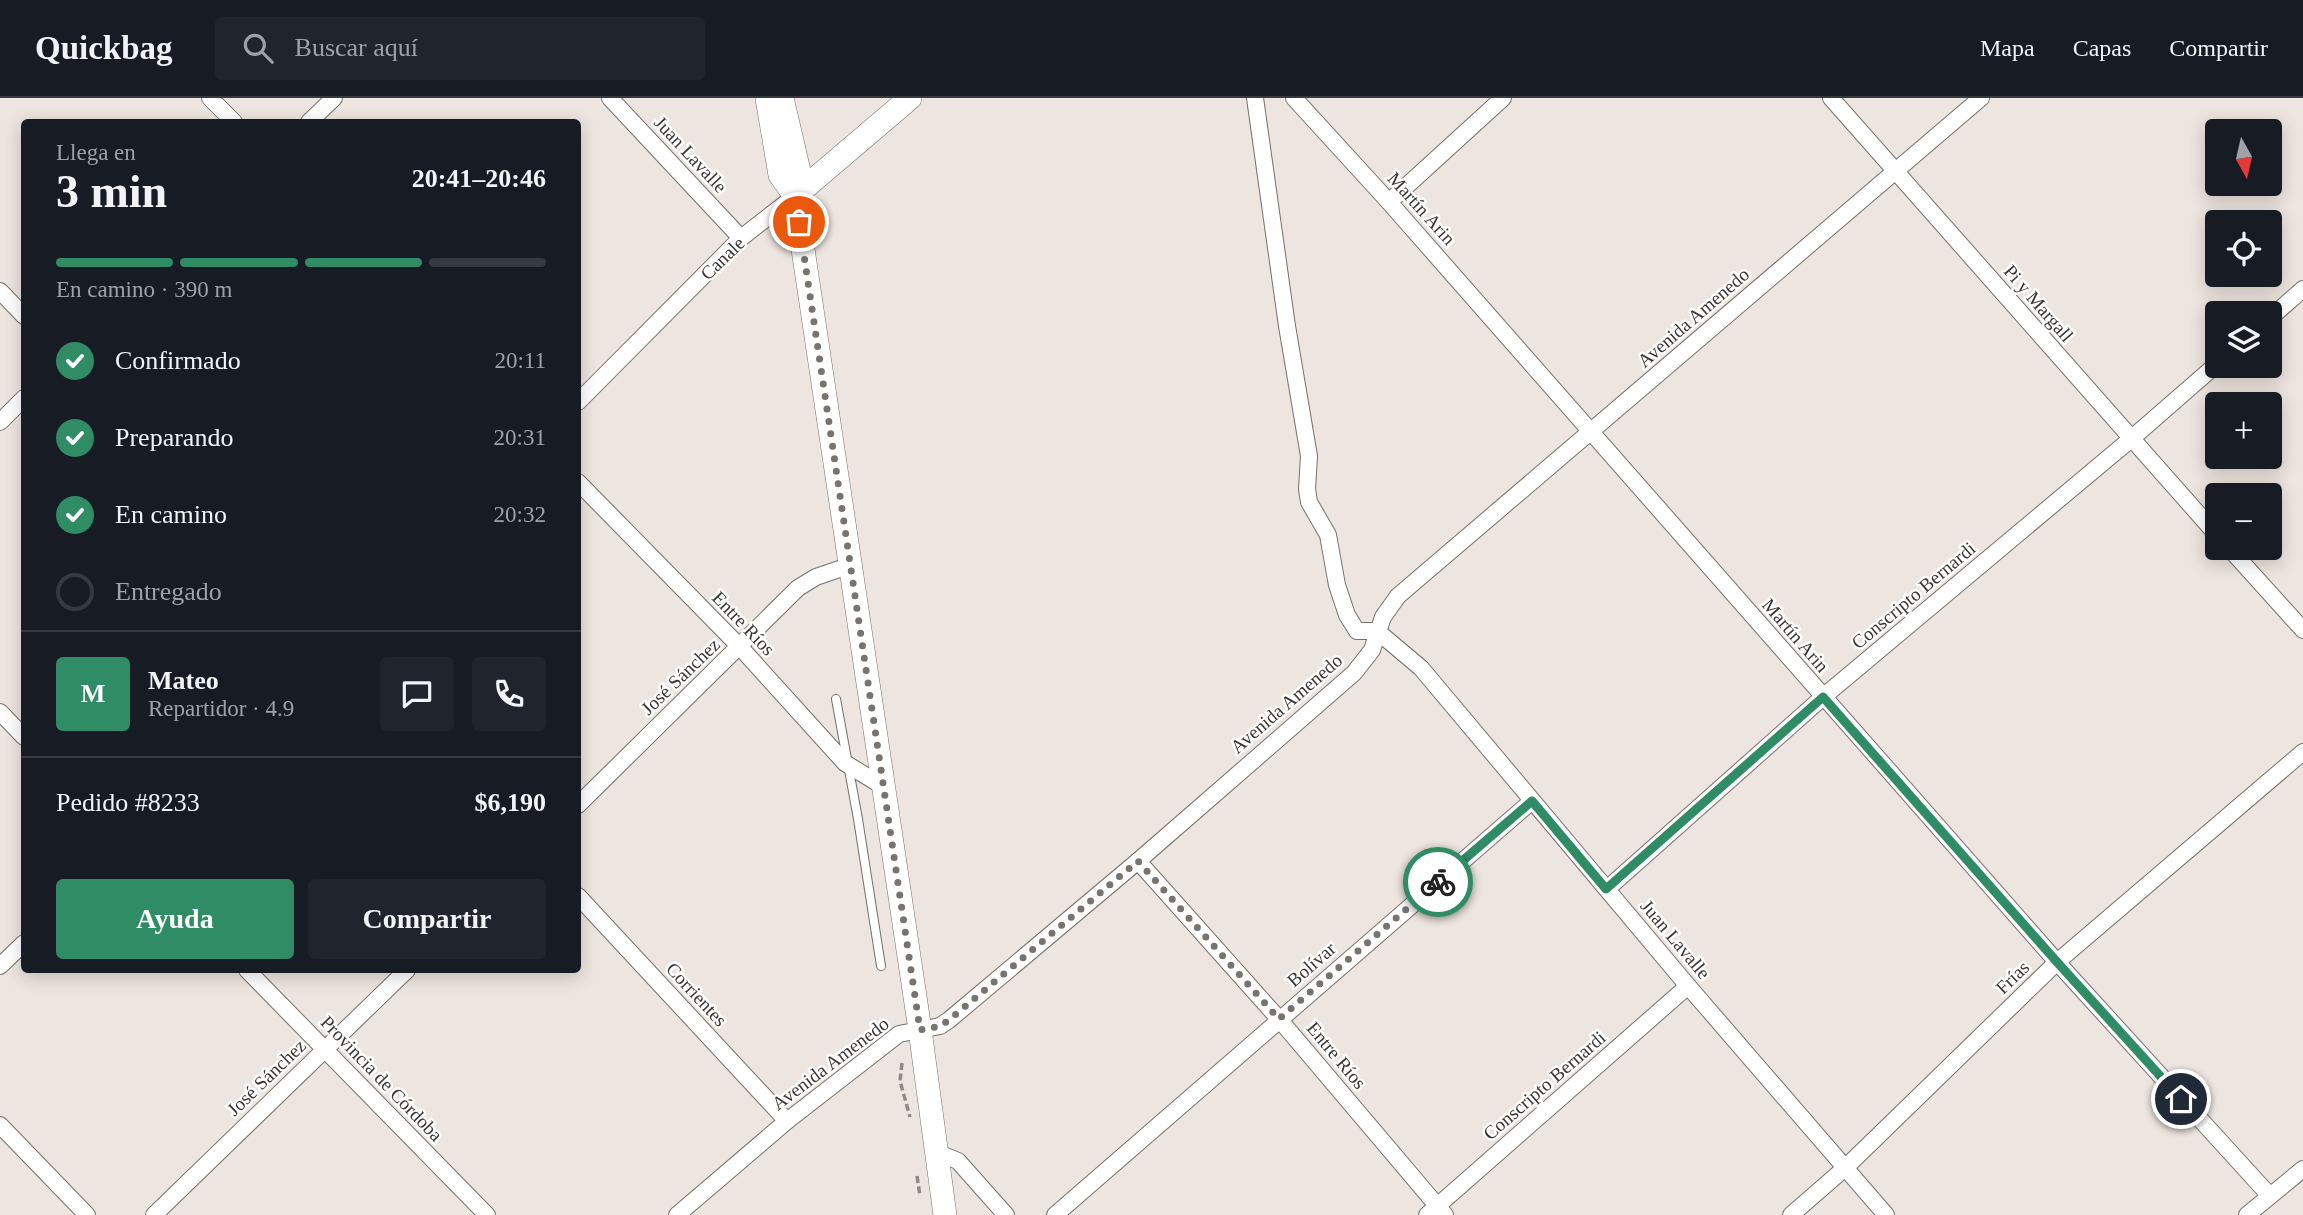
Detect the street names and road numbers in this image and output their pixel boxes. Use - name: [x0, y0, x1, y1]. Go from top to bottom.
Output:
- street label: Juan Lavalle: [650, 112, 731, 197]
- street label: Martín Arin: [1384, 168, 1460, 249]
- street label: Canale: [696, 232, 749, 284]
- street label: Pi y Margall: [2000, 261, 2078, 346]
- street label: Avenida Amenedo: [1633, 263, 1753, 371]
- street label: Conscripto Bernardi: [1847, 538, 1979, 653]
- street label: Entre Ríos: [708, 587, 779, 660]
- street label: Martín Arin: [1758, 594, 1833, 677]
- street label: José Sánchez: [637, 634, 724, 719]
- street label: Avenida Amenedo: [1226, 649, 1346, 757]
- street label: Juan Lavalle: [1637, 896, 1715, 983]
- street label: Bolívar: [1283, 937, 1340, 991]
- street label: Frías: [1991, 957, 2033, 998]
- street label: Corrientes: [662, 958, 731, 1030]
- street label: Provincia de Córdoba: [317, 1011, 447, 1146]
- street label: Avenida Amenedo: [768, 1013, 893, 1114]
- street label: Entre Ríos: [1303, 1018, 1371, 1093]
- street label: Conscripto Bernardi: [1479, 1027, 1610, 1144]
- street label: José Sánchez: [223, 1035, 310, 1120]

